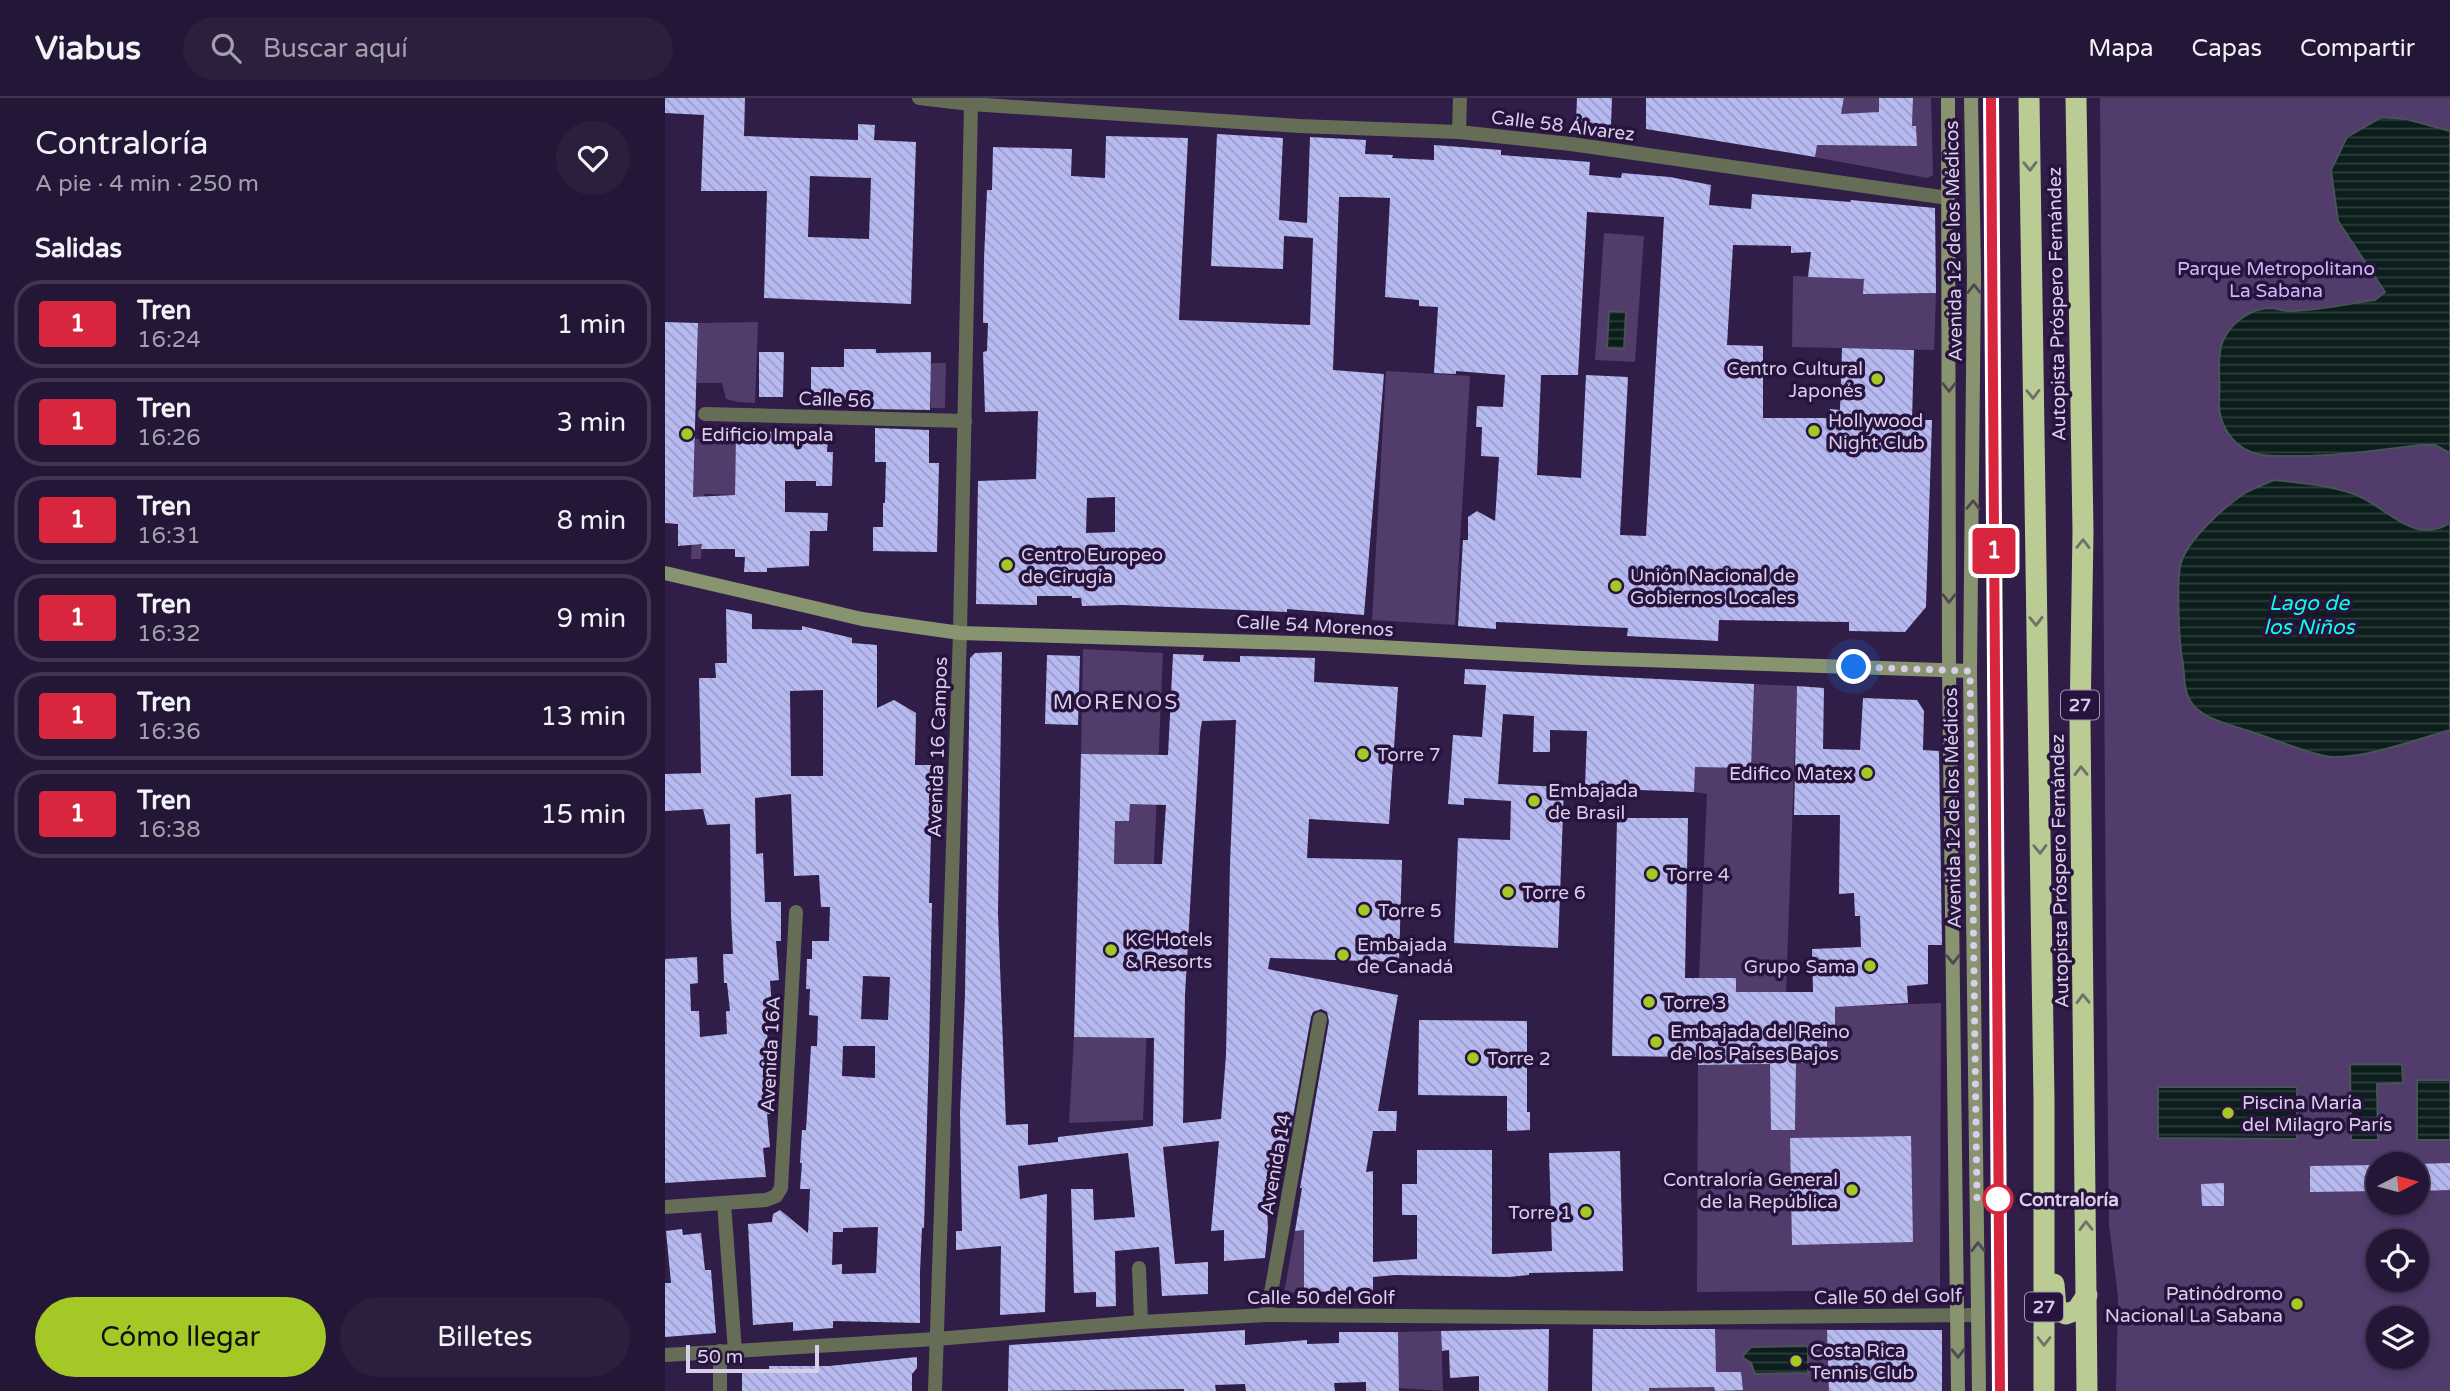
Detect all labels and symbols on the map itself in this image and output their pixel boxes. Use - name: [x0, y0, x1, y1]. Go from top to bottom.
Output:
- street label: Calle 58 Álvarez: [1490, 105, 1636, 146]
- street label: Avenida 12 de los Médicos: [1941, 120, 1967, 362]
- one-way arrow: [2022, 161, 2038, 172]
- street label: Autopista Próspero Fernández: [2044, 167, 2070, 441]
- park label: Parque Metropolitano La Sabana: [2177, 258, 2375, 302]
- one-way arrow: [1966, 284, 1982, 294]
- place label: Centro Cultural Japonés: [1726, 358, 1863, 402]
- marker: Centro Cultural Japonés: [1869, 371, 1885, 387]
- one-way arrow: [1941, 382, 1957, 392]
- street label: Calle 56: [798, 388, 872, 412]
- one-way arrow: [2025, 389, 2041, 399]
- place label: Hollywood Night Club: [1828, 410, 1925, 454]
- marker: Hollywood Night Club: [1806, 423, 1822, 439]
- place label: Edificio Impala: [701, 424, 834, 446]
- marker: Edificio Impala: [679, 426, 695, 442]
- one-way arrow: [1965, 499, 1980, 510]
- line badge: 1: [1971, 528, 2017, 574]
- one-way arrow: [2075, 538, 2091, 549]
- place label: Centro Europeo de Cirugía: [1021, 544, 1163, 588]
- marker: Centro Europeo de Cirugía: [999, 557, 1015, 573]
- place label: Unión Nacional de Gobiernos Locales: [1630, 565, 1796, 609]
- marker: Unión Nacional de Gobiernos Locales: [1608, 578, 1624, 594]
- water label: Lago de los Niños: [2263, 591, 2356, 640]
- one-way arrow: [1941, 594, 1957, 604]
- street label: Calle 54 Morenos: [1236, 611, 1394, 641]
- one-way arrow: [2028, 616, 2044, 627]
- your location: [1836, 649, 1871, 684]
- street label: Avenida 16 Campos: [924, 656, 952, 838]
- street label: Avenida 12 de los Médicos: [1940, 687, 1966, 929]
- district label: MORENOS: [1053, 690, 1179, 715]
- road number: 27: [2061, 690, 2099, 720]
- street label: Autopista Próspero Fernández: [2047, 734, 2073, 1008]
- place label: Torre 7: [1377, 744, 1441, 766]
- marker: Torre 7: [1355, 746, 1371, 762]
- place label: Edifico Matex: [1729, 763, 1853, 785]
- marker: Edifico Matex: [1859, 765, 1875, 781]
- one-way arrow: [2073, 766, 2089, 776]
- place label: Embajada de Brasil: [1548, 780, 1638, 824]
- marker: Embajada de Brasil: [1526, 793, 1542, 809]
- one-way arrow: [2032, 843, 2047, 854]
- place label: Torre 4: [1666, 864, 1730, 886]
- marker: Torre 4: [1644, 866, 1660, 882]
- place label: Torre 6: [1522, 882, 1586, 904]
- marker: Torre 6: [1500, 884, 1516, 900]
- place label: Torre 5: [1378, 900, 1442, 922]
- marker: Torre 5: [1356, 902, 1372, 918]
- place label: KC Hotels & Resorts: [1125, 929, 1213, 973]
- place label: Embajada de Canadá: [1357, 934, 1453, 978]
- marker: KC Hotels & Resorts: [1103, 942, 1119, 958]
- marker: Embajada de Canadá: [1335, 947, 1351, 963]
- one-way arrow: [1945, 954, 1961, 964]
- place label: Grupo Sama: [1744, 956, 1856, 978]
- marker: Grupo Sama: [1862, 958, 1878, 974]
- place label: Torre 3: [1663, 992, 1727, 1014]
- one-way arrow: [2075, 993, 2091, 1004]
- marker: Torre 3: [1641, 994, 1657, 1010]
- street label: Avenida 16A: [757, 995, 785, 1113]
- place label: Embajada del Reino de los Países Bajos: [1670, 1021, 1850, 1065]
- marker: Embajada del Reino de los Países Bajos: [1648, 1034, 1664, 1050]
- place label: Torre 2: [1487, 1048, 1551, 1070]
- marker: Torre 2: [1465, 1050, 1481, 1066]
- place label: Piscina María del Milagro París: [2242, 1092, 2392, 1136]
- marker: Piscina María del Milagro París: [2220, 1105, 2236, 1121]
- street label: Avenida 14: [1256, 1112, 1296, 1216]
- north arrow: [2366, 1152, 2429, 1214]
- place label: Contraloría General de la República: [1663, 1169, 1838, 1213]
- marker: Contraloría General de la República: [1844, 1182, 1860, 1198]
- marker: Contraloría: [1983, 1184, 2013, 1214]
- place label: Contraloría: [2019, 1189, 2119, 1211]
- place label: Torre 1: [1508, 1202, 1572, 1224]
- marker: Torre 1: [1578, 1204, 1594, 1220]
- one-way arrow: [2078, 1221, 2094, 1231]
- one-way arrow: [1970, 1241, 1985, 1252]
- place label: Patinódromo Nacional La Sabana: [2105, 1283, 2283, 1327]
- street label: Calle 50 del Golf: [1814, 1285, 1963, 1309]
- street label: Calle 50 del Golf: [1247, 1287, 1396, 1309]
- road number: 27: [2025, 1292, 2063, 1322]
- marker: Patinódromo Nacional La Sabana: [2289, 1296, 2305, 1312]
- one-way arrow: [2036, 1336, 2052, 1346]
- place label: Costa Rica Tennis Club: [1810, 1340, 1915, 1384]
- scale bar: [686, 1342, 819, 1374]
- one-way arrow: [1950, 1348, 1966, 1359]
- marker: Costa Rica Tennis Club: [1788, 1353, 1804, 1369]

